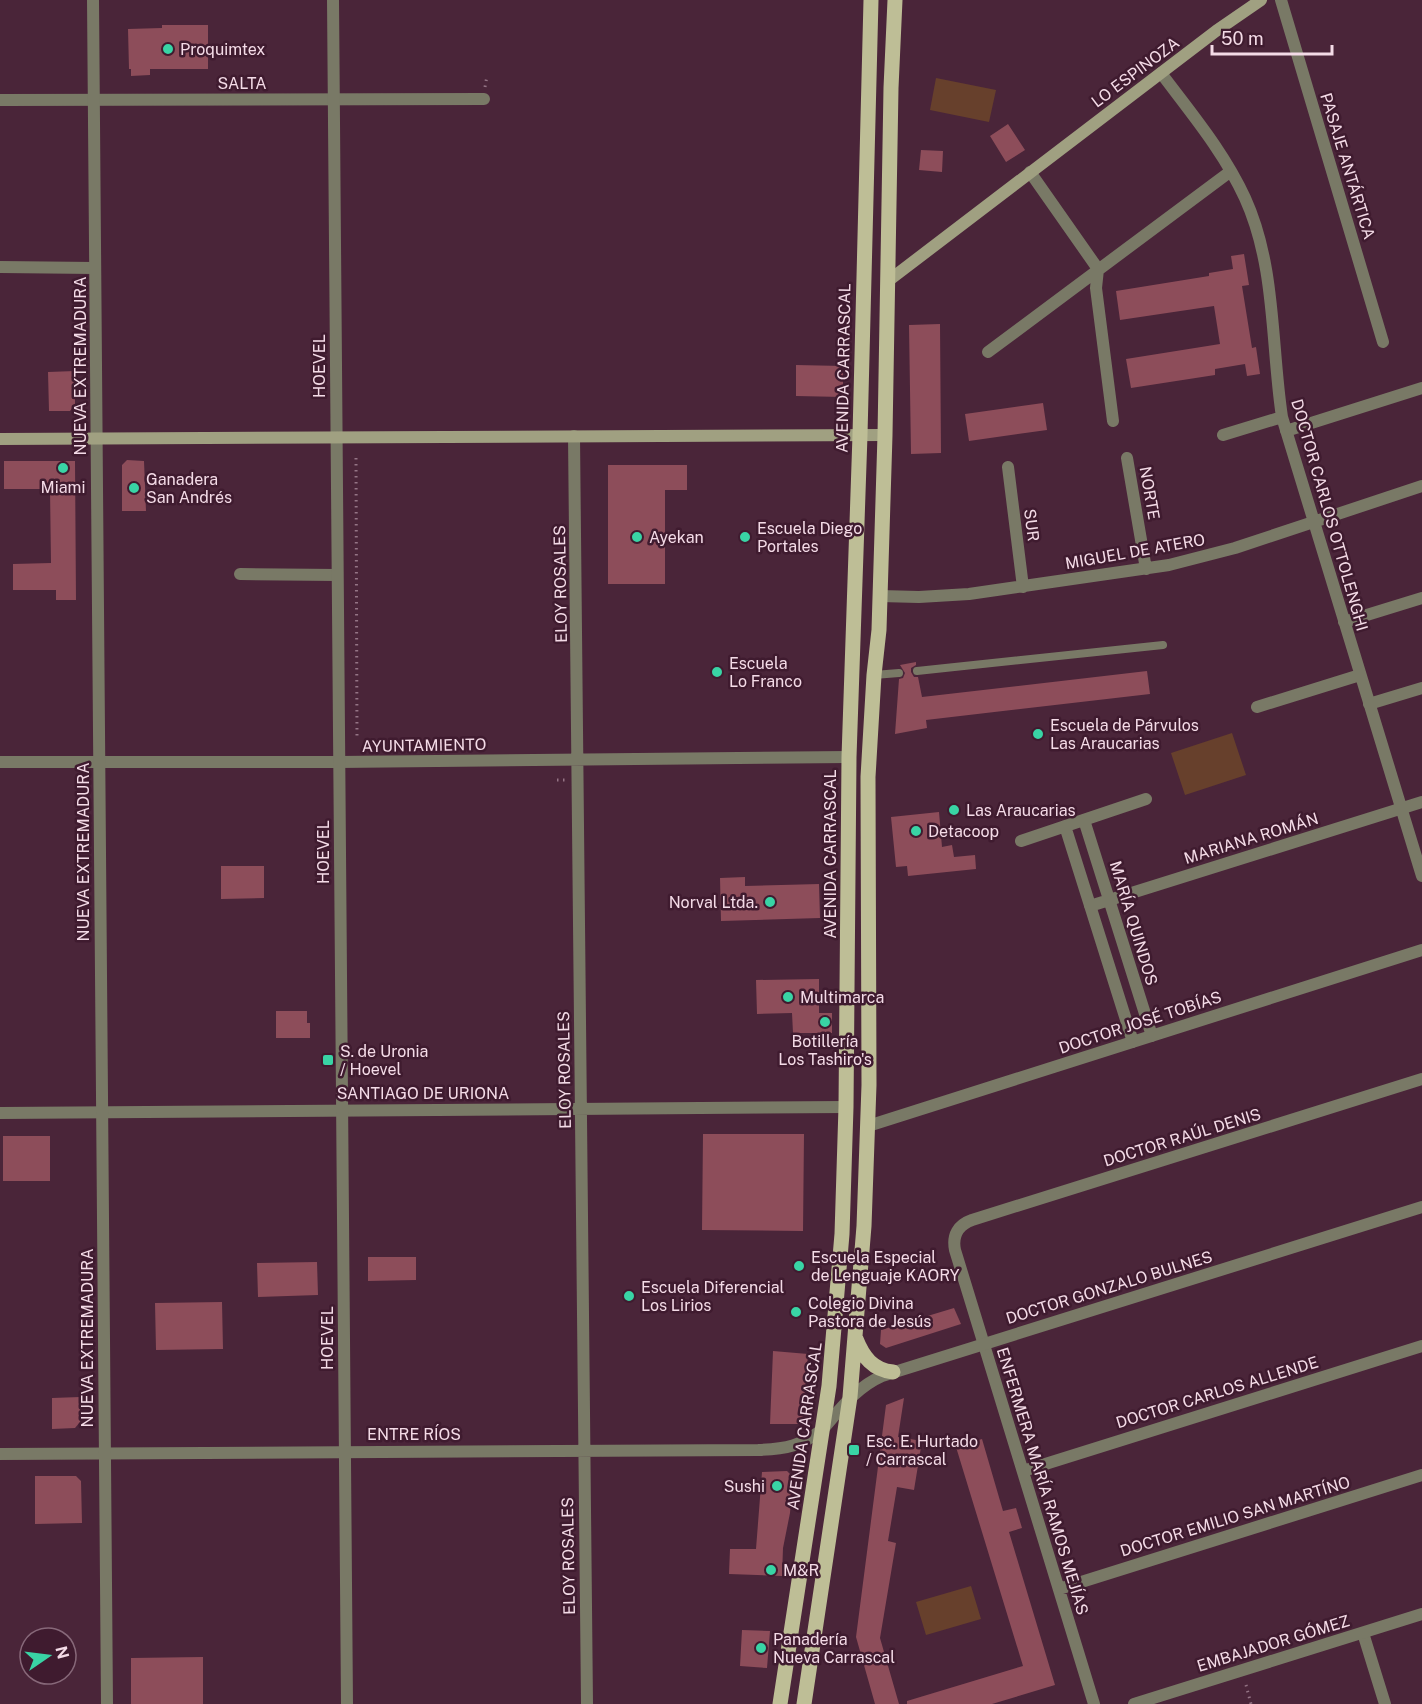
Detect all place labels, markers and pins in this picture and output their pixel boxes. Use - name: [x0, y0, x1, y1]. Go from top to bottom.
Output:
- place label: Proquimtex: [180, 40, 265, 59]
- marker: Proquimtex: [161, 42, 175, 56]
- marker: Miami: [56, 461, 70, 475]
- place label: Ganadera San Andrés: [146, 470, 232, 507]
- place label: Miami: [41, 478, 85, 497]
- marker: Ganadera San Andrés: [127, 481, 141, 495]
- place label: Escuela Diego Portales: [757, 519, 862, 556]
- place label: Ayekan: [649, 528, 704, 547]
- marker: Ayekan: [630, 530, 644, 544]
- marker: Escuela Diego Portales: [738, 530, 752, 544]
- place label: Escuela Lo Franco: [729, 654, 802, 691]
- marker: Escuela Lo Franco: [710, 665, 724, 679]
- place label: Escuela de Párvulos Las Araucarias: [1050, 716, 1199, 753]
- marker: Escuela de Párvulos Las Araucarias: [1031, 727, 1045, 741]
- place label: Las Araucarias: [966, 801, 1076, 820]
- marker: Las Araucarias: [947, 803, 961, 817]
- place label: Detacoop: [928, 822, 999, 841]
- marker: Detacoop: [909, 824, 923, 838]
- place label: Norval Ltda.: [669, 893, 758, 912]
- marker: Norval Ltda.: [763, 895, 777, 909]
- place label: Multimarca: [800, 988, 884, 1007]
- marker: Multimarca: [781, 990, 795, 1004]
- marker: Botillería Los Tashiro's: [818, 1015, 832, 1029]
- place label: Botillería Los Tashiro's: [778, 1032, 872, 1069]
- place label: S. de Uronia / Hoevel: [340, 1042, 428, 1079]
- marker: S. de Uronia / Hoevel: [321, 1053, 335, 1067]
- place label: Escuela Especial de Lenguaje KAORY: [811, 1248, 960, 1285]
- marker: Escuela Especial de Lenguaje KAORY: [792, 1259, 806, 1273]
- place label: Escuela Diferencial Los Lirios: [641, 1278, 785, 1315]
- marker: Escuela Diferencial Los Lirios: [622, 1289, 636, 1303]
- place label: Colegio Divina Pastora de Jesús: [808, 1294, 931, 1331]
- marker: Colegio Divina Pastora de Jesús: [789, 1305, 803, 1319]
- place label: Esc. E. Hurtado / Carrascal: [866, 1432, 978, 1469]
- marker: Esc. E. Hurtado / Carrascal: [847, 1443, 861, 1457]
- place label: Sushi: [724, 1477, 765, 1496]
- marker: Sushi: [770, 1479, 784, 1493]
- place label: M&R: [783, 1561, 819, 1580]
- marker: M&R: [764, 1563, 778, 1577]
- place label: Panadería Nueva Carrascal: [773, 1630, 895, 1667]
- marker: Panadería Nueva Carrascal: [754, 1641, 768, 1655]

